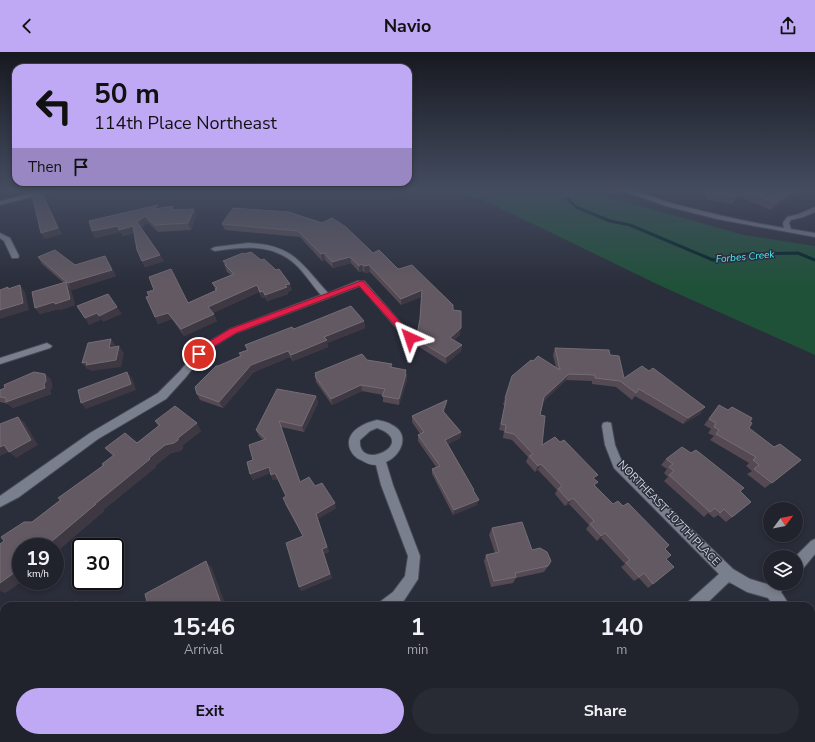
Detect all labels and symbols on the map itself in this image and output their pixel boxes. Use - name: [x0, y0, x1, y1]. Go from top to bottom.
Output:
- water label: Forbes Creek: [715, 247, 776, 267]
- position arrow: [389, 317, 431, 359]
- pin: [182, 337, 216, 371]
- street label: NORTHEAST 107TH PLACE: [615, 457, 723, 569]
- north arrow: [763, 502, 803, 542]
- speed limit sign: 30: [72, 538, 124, 590]

